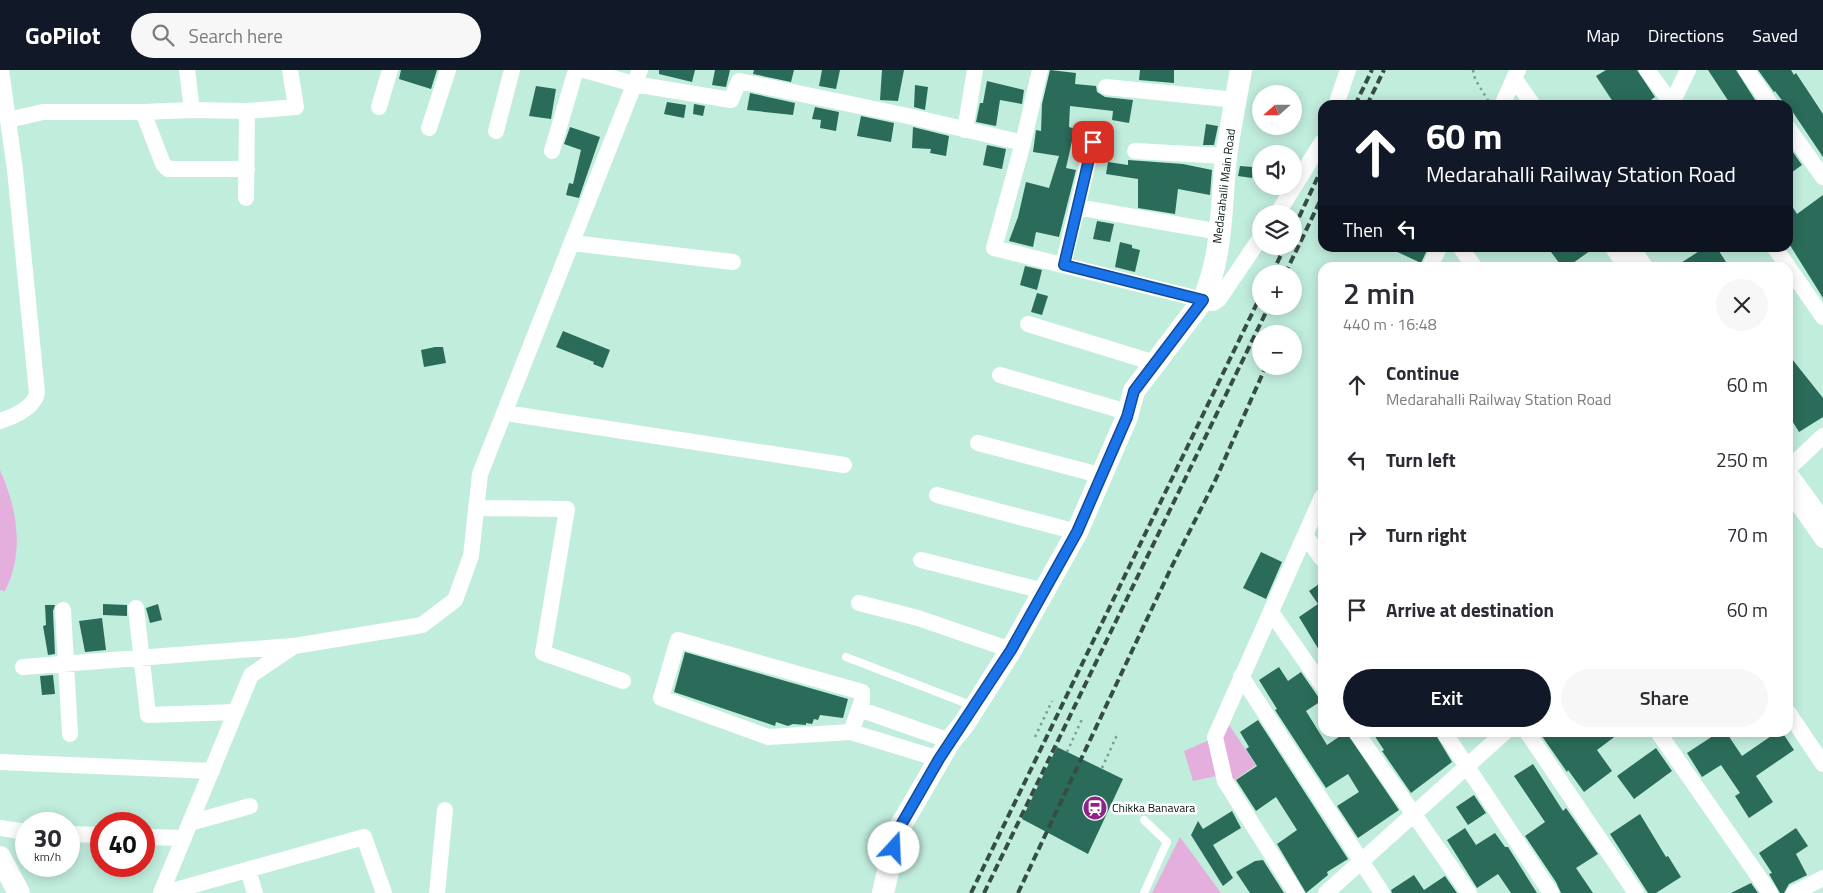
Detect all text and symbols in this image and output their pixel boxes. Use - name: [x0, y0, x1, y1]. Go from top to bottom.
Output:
- search box: [131, 13, 481, 58]
- text: GoPilot: [25, 17, 101, 53]
- icon: search: [149, 21, 177, 49]
- text: Search here: [189, 21, 283, 50]
- text: Map: [1586, 22, 1620, 49]
- text: Directions: [1648, 22, 1724, 49]
- text: Saved: [1752, 22, 1798, 49]
- north arrow: [1252, 85, 1302, 135]
- map controls: [1252, 85, 1302, 375]
- text: 60 m: [1426, 109, 1502, 163]
- icon: ahead: [1343, 120, 1408, 185]
- pin: [1072, 121, 1114, 163]
- street label: Medarahalli Main Road: [1207, 127, 1240, 245]
- icon: arrive: [1079, 128, 1107, 156]
- button: sound: [1252, 145, 1302, 195]
- text: Medarahalli Railway Station Road: [1426, 157, 1736, 191]
- button: layers: [1252, 205, 1302, 255]
- text: Then: [1343, 215, 1383, 244]
- icon: left: [1393, 215, 1421, 243]
- button: +: [1252, 265, 1302, 315]
- text: 2 min: [1343, 270, 1415, 316]
- button: close: [1716, 279, 1768, 331]
- text: 440 m · 16:48: [1343, 312, 1437, 336]
- button: −: [1252, 325, 1302, 375]
- text: Continue: [1386, 358, 1459, 387]
- text: 60 m: [1727, 370, 1768, 399]
- icon: ahead: [1343, 371, 1371, 399]
- text: Medarahalli Railway Station Road: [1386, 387, 1611, 411]
- text: Turn left: [1386, 445, 1456, 474]
- text: 250 m: [1716, 445, 1768, 474]
- icon: left: [1343, 446, 1371, 474]
- text: Turn right: [1386, 520, 1467, 549]
- text: 70 m: [1727, 520, 1768, 549]
- icon: right: [1343, 521, 1371, 549]
- text: Arrive at destination: [1386, 595, 1554, 624]
- text: 60 m: [1727, 595, 1768, 624]
- icon: arrive: [1343, 596, 1371, 624]
- button: Exit: [1343, 669, 1551, 727]
- button: Share: [1561, 669, 1768, 727]
- station icon: Chikka Banavara: [1082, 795, 1108, 821]
- place label: Chikka Banavara: [1112, 798, 1195, 817]
- speed limit sign: 40: [90, 812, 155, 877]
- text: 30: [33, 819, 62, 857]
- position arrow: [867, 821, 919, 873]
- text: km/h: [34, 847, 61, 866]

